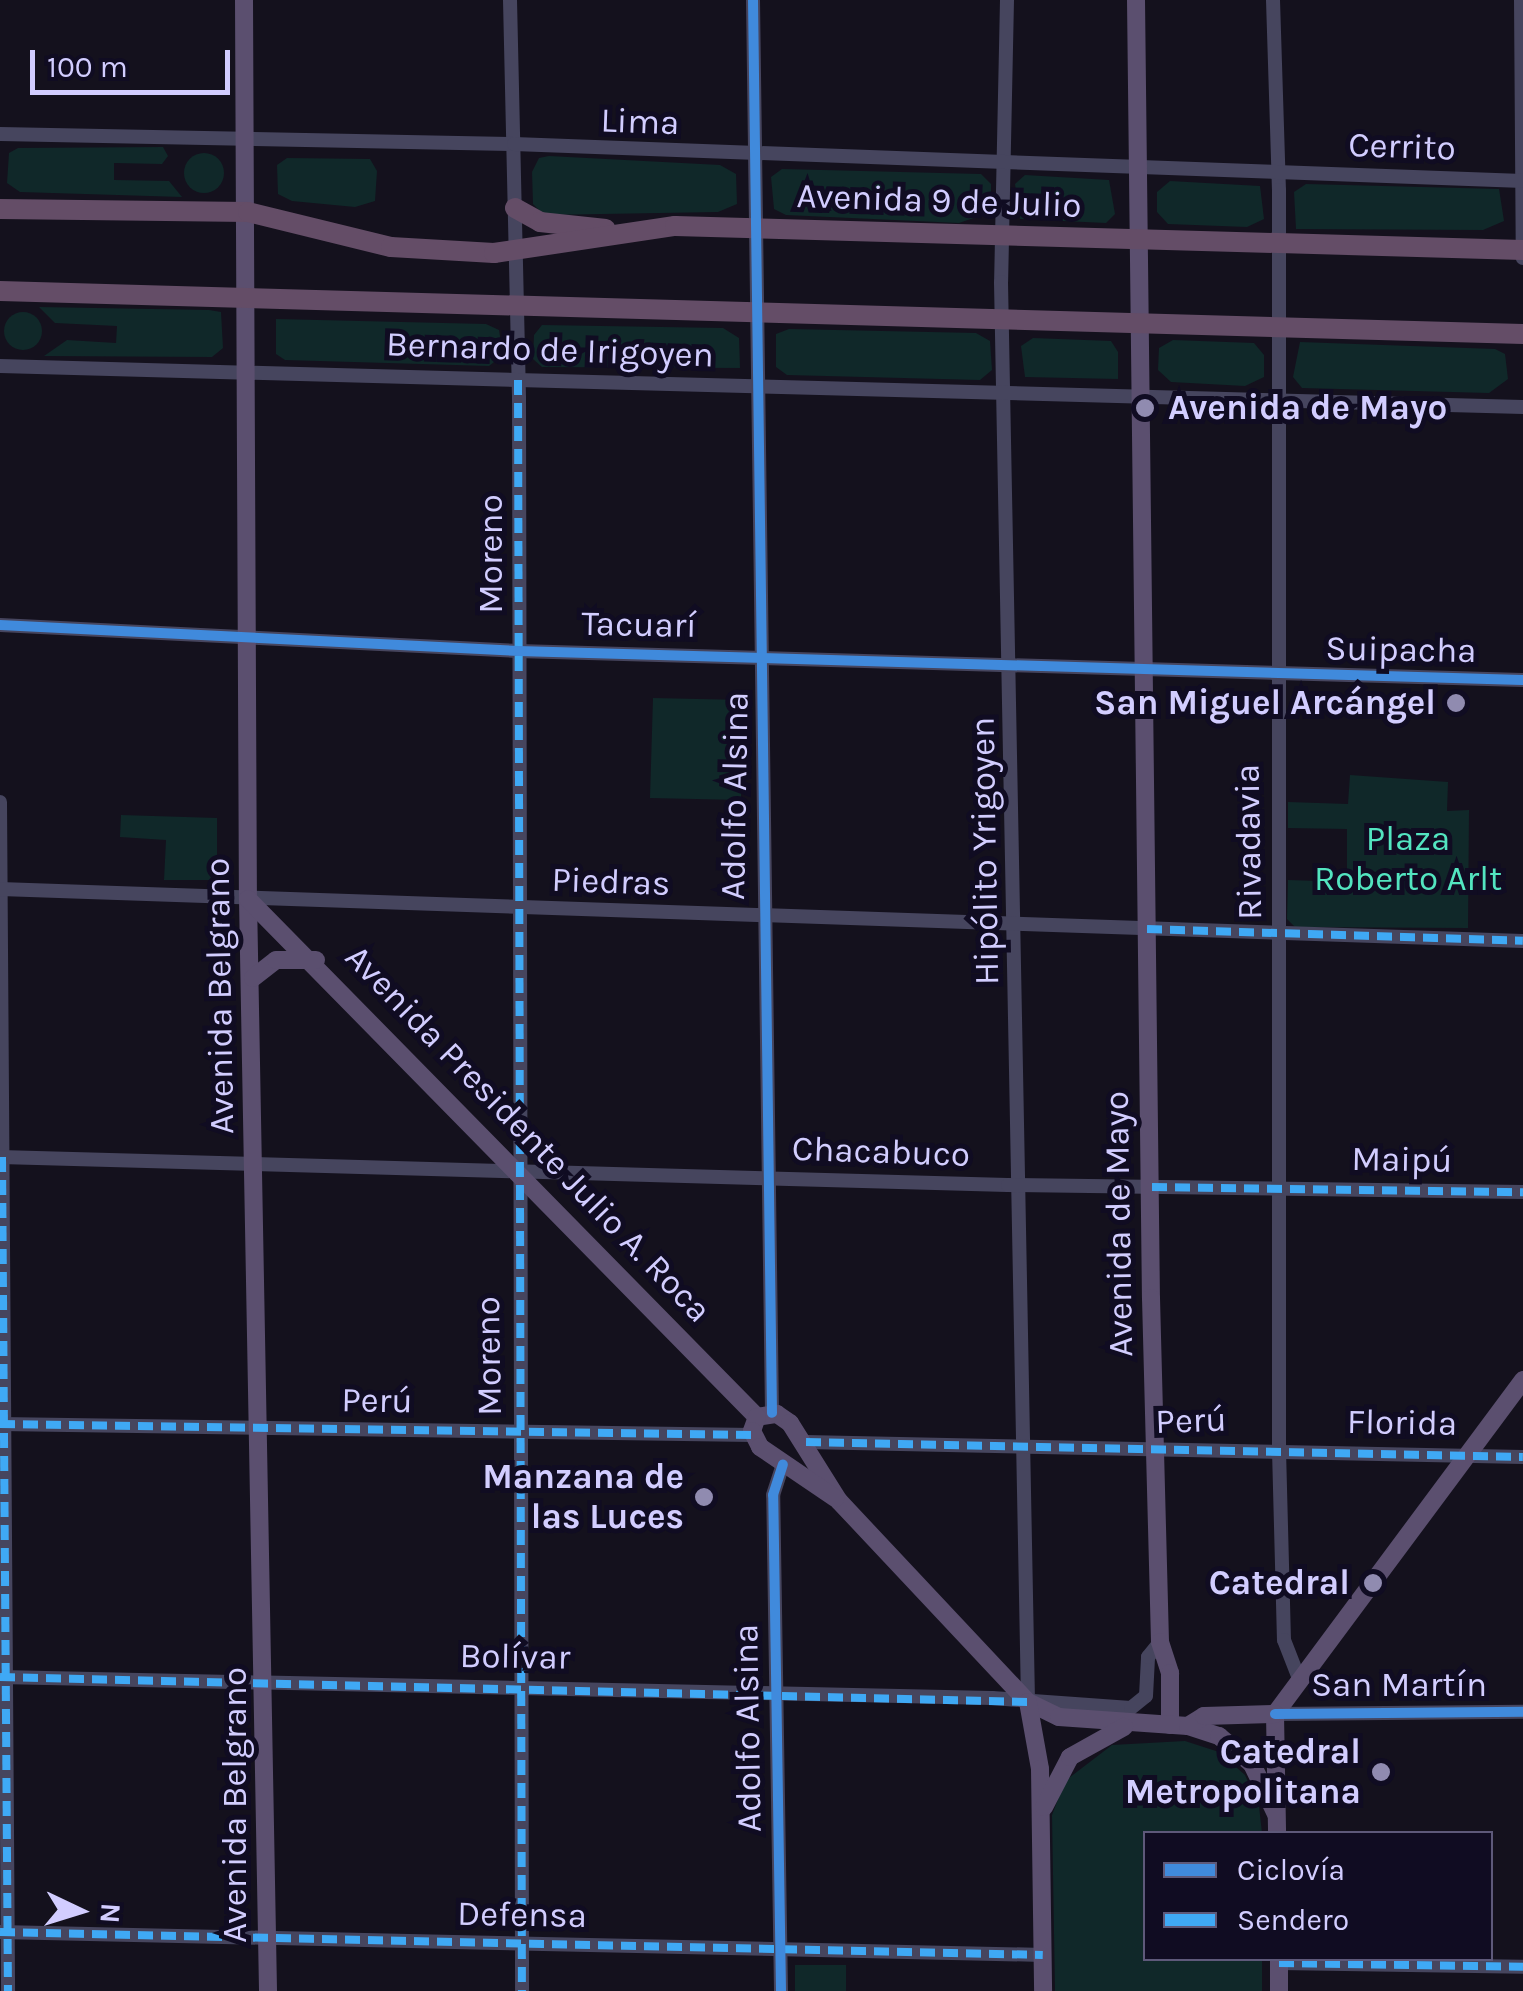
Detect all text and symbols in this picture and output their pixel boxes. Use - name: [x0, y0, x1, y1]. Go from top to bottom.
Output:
- scale bar: [35, 30, 235, 92]
- text: 100 m: [47, 49, 128, 85]
- street label: Lima: [600, 100, 680, 144]
- street label: Cerrito: [1348, 124, 1456, 170]
- street label: Avenida 9 de Julio: [796, 175, 1082, 227]
- street label: Bernardo de Irigoyen: [385, 323, 715, 377]
- place label: Avenida de Mayo: [1168, 387, 1447, 429]
- marker: Avenida de Mayo: [1132, 395, 1158, 421]
- street label: Moreno: [470, 494, 512, 614]
- street label: Tacuarí: [581, 603, 697, 647]
- street label: Suipacha: [1325, 628, 1477, 672]
- place label: San Miguel Arcángel: [1094, 682, 1436, 724]
- street label: Adolfo Alsina: [712, 691, 758, 901]
- marker: San Miguel Arcángel: [1445, 692, 1467, 714]
- street label: Hipólito Yrigoyen: [962, 716, 1008, 986]
- street label: Rivadavia: [1227, 764, 1271, 920]
- park label: Plaza Roberto Arlt: [1314, 818, 1502, 900]
- street label: Avenida Belgrano: [197, 858, 243, 1134]
- street label: Piedras: [551, 859, 671, 905]
- street label: Avenida Presidente Julio A. Roca: [336, 937, 720, 1331]
- street label: Avenida de Mayo: [1096, 1091, 1142, 1357]
- street label: Chacabuco: [791, 1128, 971, 1176]
- street label: Maipú: [1351, 1138, 1453, 1182]
- street label: Moreno: [467, 1296, 511, 1416]
- street label: Perú: [341, 1379, 413, 1423]
- street label: Perú: [1155, 1399, 1227, 1443]
- street label: Florida: [1346, 1401, 1458, 1445]
- place label: Manzana de las Luces: [482, 1456, 684, 1538]
- marker: Manzana de las Luces: [693, 1486, 715, 1508]
- place label: Catedral: [1209, 1562, 1350, 1604]
- marker: Catedral: [1360, 1570, 1386, 1596]
- street label: Adolfo Alsina: [725, 1623, 771, 1833]
- street label: Bolívar: [459, 1635, 571, 1679]
- street label: San Martín: [1311, 1664, 1487, 1706]
- street label: Avenida Belgrano: [214, 1667, 256, 1943]
- place label: Catedral Metropolitana: [1125, 1731, 1361, 1813]
- marker: Catedral Metropolitana: [1370, 1761, 1392, 1783]
- legend: [1143, 1831, 1493, 1961]
- text: Ciclovía: [1237, 1852, 1345, 1888]
- north arrow: [30, 1861, 130, 1961]
- street label: Defensa: [457, 1893, 587, 1937]
- text: N: [93, 1902, 128, 1924]
- text: Sendero: [1237, 1902, 1349, 1938]

